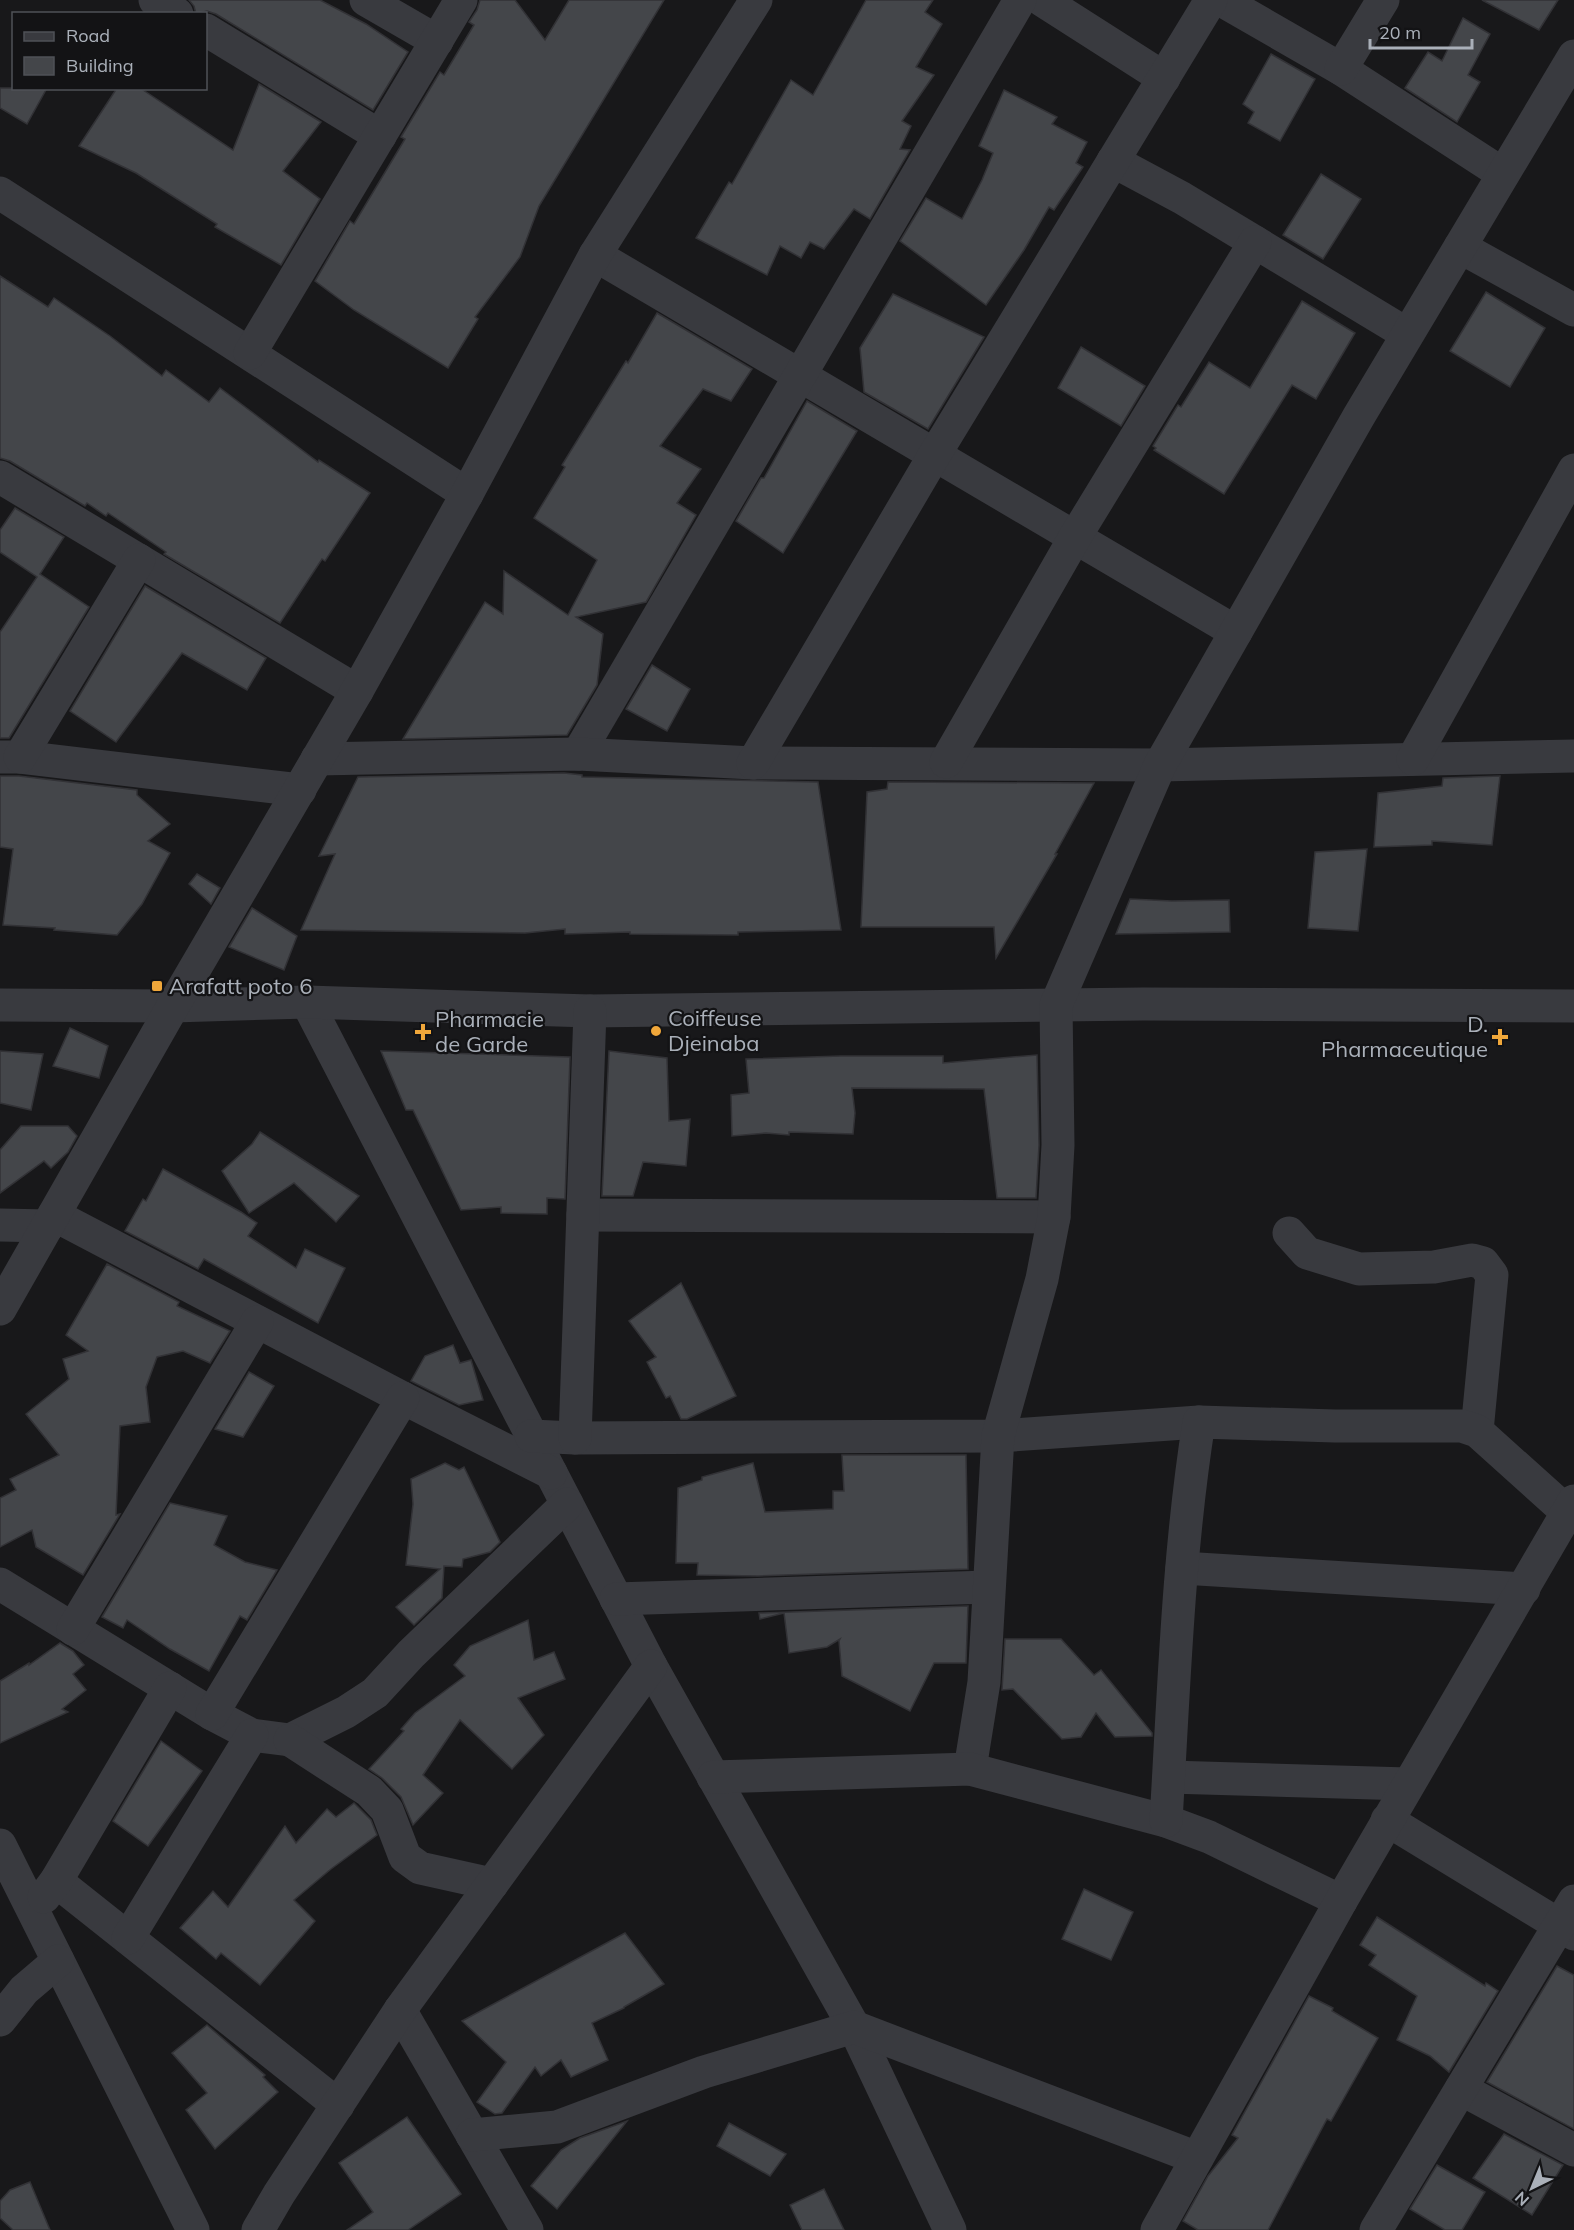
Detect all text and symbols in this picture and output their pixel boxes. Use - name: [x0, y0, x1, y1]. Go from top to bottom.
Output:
- legend: [12, 12, 207, 90]
- scale bar: [1370, 12, 1472, 50]
- text: 20 m: [1379, 21, 1421, 44]
- text: Road: [66, 24, 110, 47]
- text: Building: [66, 54, 134, 77]
- place label: Arafatt poto 6: [169, 972, 312, 1000]
- marker: Arafatt poto 6: [150, 979, 164, 993]
- place label: Coiffeuse Djeinaba: [668, 1004, 762, 1057]
- place label: Pharmacie de Garde: [435, 1005, 544, 1058]
- place label: D. Pharmaceutique: [1321, 1010, 1488, 1063]
- marker: Coiffeuse Djeinaba: [649, 1024, 663, 1038]
- marker: Pharmacie de Garde: [416, 1025, 430, 1039]
- marker: D. Pharmaceutique: [1493, 1030, 1507, 1044]
- north arrow: [1502, 2158, 1562, 2218]
- text: N: [1511, 2188, 1533, 2210]

